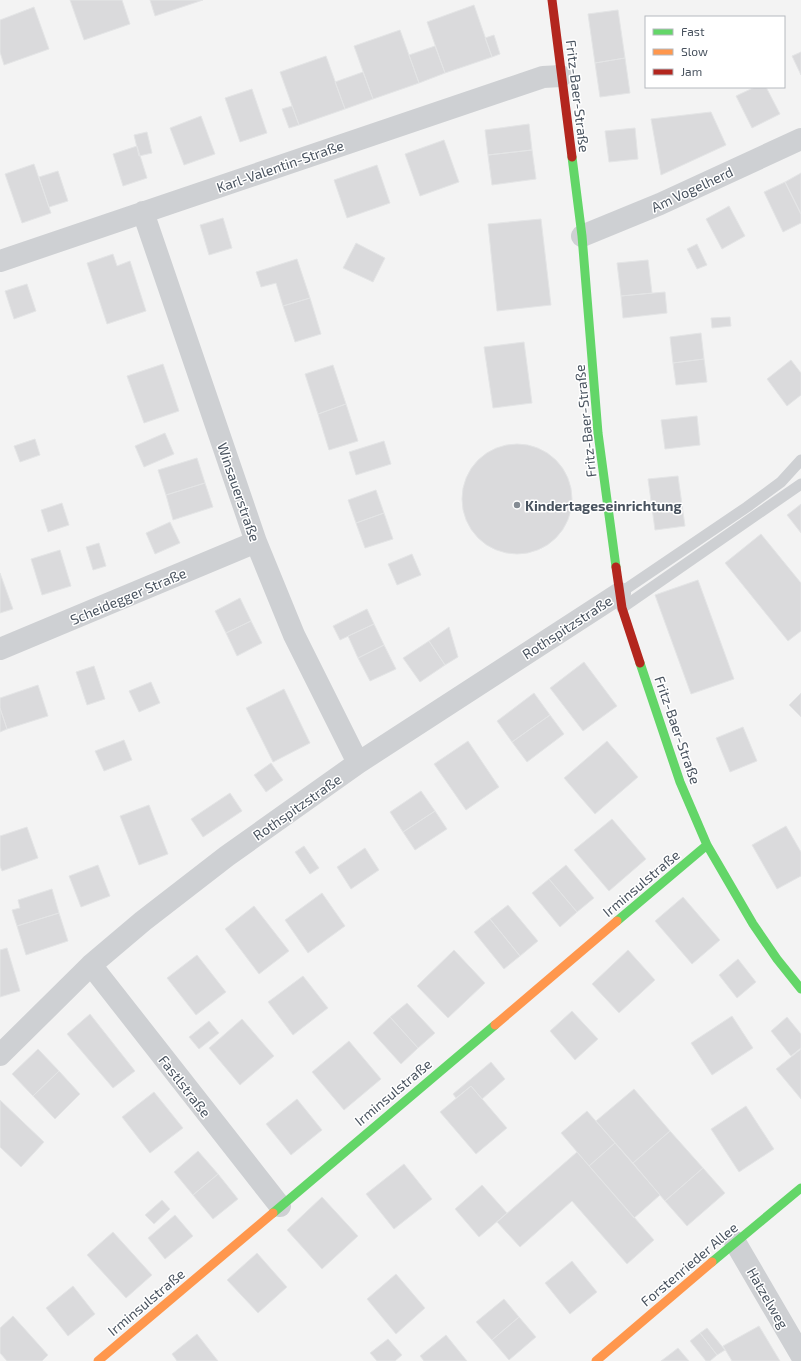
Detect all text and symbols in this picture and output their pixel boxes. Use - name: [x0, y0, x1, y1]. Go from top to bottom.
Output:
- legend: [645, 16, 785, 88]
- text: Fast: [681, 24, 705, 38]
- street label: Fritz-Baer-Straße: [563, 39, 593, 153]
- text: Slow: [681, 44, 708, 58]
- text: Jam: [681, 64, 702, 78]
- street label: Karl-Valentin-Straße: [214, 136, 346, 196]
- street label: Am Vogelherd: [648, 163, 736, 215]
- street label: Fritz-Baer-Straße: [571, 364, 599, 478]
- street label: Winsauerstraße: [214, 440, 264, 544]
- place label: Kindertageseinrichtung: [525, 497, 682, 514]
- marker: Kindertageseinrichtung: [512, 500, 522, 510]
- street label: Scheidegger Straße: [67, 564, 189, 628]
- street label: Rothspitzstraße: [519, 592, 615, 662]
- street label: Fritz-Baer-Straße: [652, 674, 704, 786]
- street label: Rothspitzstraße: [250, 770, 344, 844]
- street label: Irminsulstraße: [599, 846, 683, 920]
- street label: Fastlstraße: [155, 1052, 215, 1120]
- street label: Irminsulstraße: [351, 1055, 435, 1129]
- street label: Forstenrieder Allee: [637, 1219, 741, 1309]
- street label: Hatzelweg: [744, 1264, 792, 1332]
- street label: Irminsulstraße: [104, 1265, 188, 1339]

